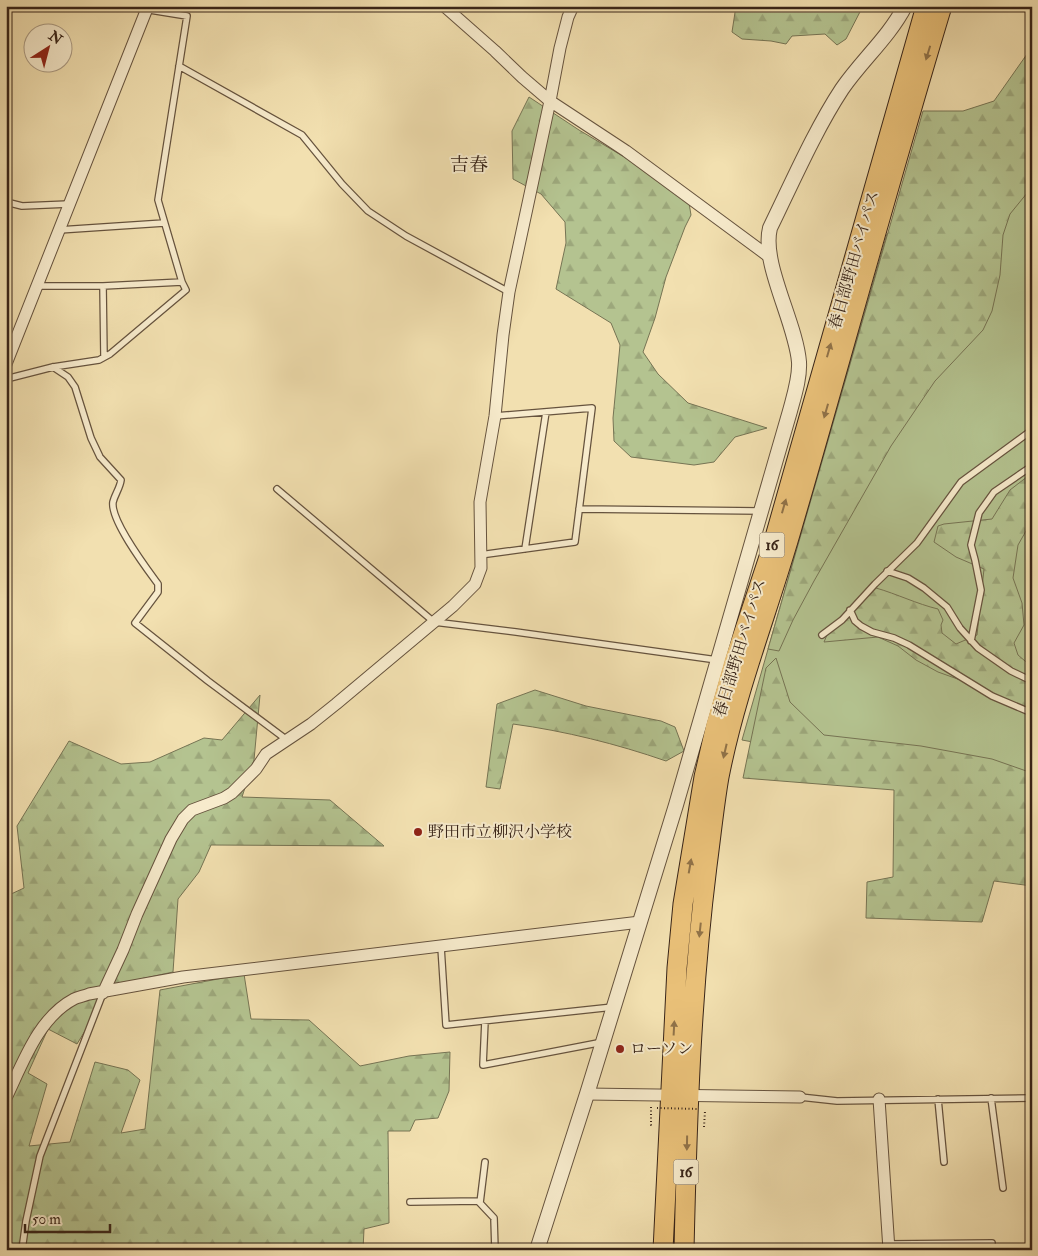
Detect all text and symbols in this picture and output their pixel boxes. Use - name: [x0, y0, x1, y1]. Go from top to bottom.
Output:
- north arrow: [22, 22, 72, 72]
- text: N: [44, 27, 66, 49]
- one-way arrow: [923, 46, 931, 61]
- district label: 吉春: [450, 153, 488, 177]
- street label: 春日部野田バイパス: [825, 188, 883, 332]
- one-way arrow: [825, 343, 833, 358]
- one-way arrow: [821, 404, 829, 419]
- one-way arrow: [780, 499, 788, 514]
- road number: 16: [760, 532, 784, 558]
- street label: 春日部野田バイパス: [709, 576, 771, 720]
- one-way arrow: [721, 744, 729, 759]
- place label: 野田市立柳沢小学校: [428, 822, 572, 842]
- marker: 野田市立柳沢小学校: [412, 826, 424, 838]
- one-way arrow: [687, 858, 695, 874]
- one-way arrow: [696, 922, 704, 938]
- one-way arrow: [670, 1019, 678, 1035]
- place label: ローソン: [630, 1039, 693, 1059]
- marker: ローソン: [614, 1043, 626, 1055]
- one-way arrow: [683, 1135, 691, 1151]
- road number: 16: [674, 1160, 698, 1184]
- scale bar: [25, 1201, 110, 1233]
- text: 50 m: [32, 1210, 61, 1229]

